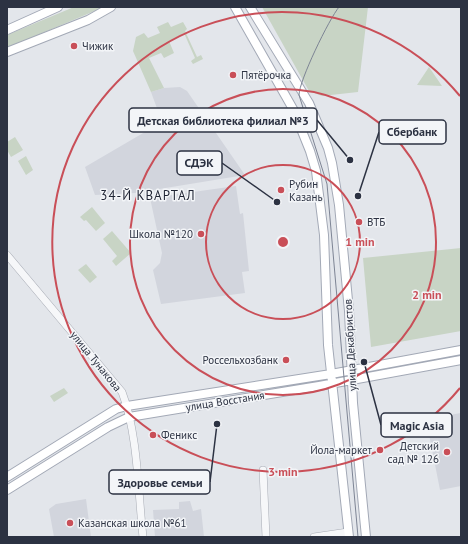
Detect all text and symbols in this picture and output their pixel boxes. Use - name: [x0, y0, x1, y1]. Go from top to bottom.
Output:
- place label: Чижик: [82, 39, 114, 53]
- marker: Чижик: [69, 41, 79, 51]
- place label: Пятёрочка: [241, 68, 291, 82]
- marker: Пятёрочка: [228, 70, 238, 80]
- callout: Детская библиотека филиал №3: [129, 108, 317, 132]
- text: Детская библиотека филиал №3: [137, 113, 309, 128]
- callout: Сбербанк: [379, 120, 446, 144]
- text: Сбербанк: [387, 124, 437, 139]
- callout: СДЭК: [177, 151, 222, 175]
- text: СДЭК: [184, 155, 214, 170]
- place label: Рубин Казань: [289, 177, 323, 204]
- marker: Рубин Казань: [276, 185, 286, 195]
- district label: 34-Й КВАРТАЛ: [100, 187, 196, 204]
- place label: ВТБ: [367, 215, 385, 229]
- marker: ВТБ: [354, 217, 364, 227]
- place label: Школа №120: [129, 227, 193, 241]
- marker: Школа №120: [196, 229, 206, 239]
- text: 1 min: [345, 234, 375, 249]
- centre of rings: [276, 235, 290, 249]
- text: 2 min: [412, 287, 442, 302]
- street label: улица Декабристов: [341, 299, 359, 391]
- street label: улица Тунакова: [67, 328, 125, 394]
- place label: Россельхозбанк: [203, 353, 279, 367]
- marker: Россельхозбанк: [281, 355, 291, 365]
- street label: улица Восстания: [185, 388, 265, 414]
- callout: Magic Asia: [381, 413, 452, 437]
- text: Magic Asia: [390, 418, 444, 433]
- place label: Феникс: [161, 428, 197, 442]
- marker: Феникс: [148, 430, 158, 440]
- place label: Детский сад № 126: [388, 439, 439, 466]
- place label: Йола-маркет: [310, 443, 373, 457]
- marker: Йола-маркет: [375, 445, 385, 455]
- marker: Детский сад № 126: [442, 447, 452, 457]
- text: 3 min: [268, 464, 298, 479]
- callout: Здоровье семьи: [109, 470, 210, 494]
- text: Здоровье семьи: [117, 475, 203, 490]
- place label: Казанская школа №61: [78, 516, 186, 530]
- marker: Казанская школа №61: [65, 518, 75, 528]

